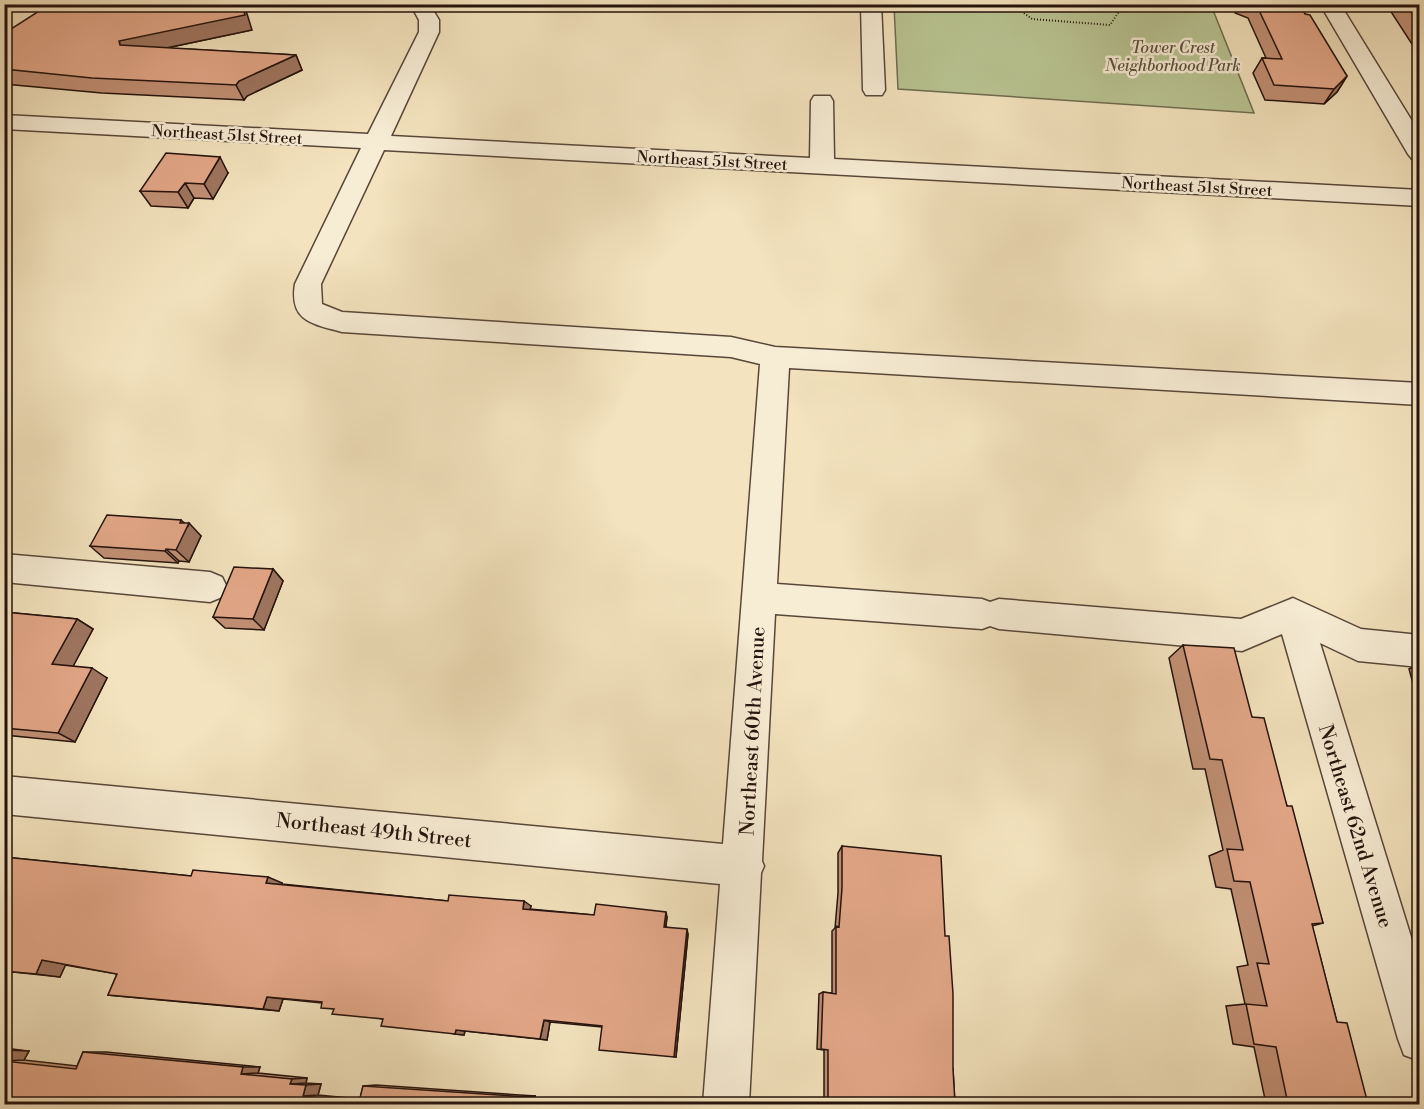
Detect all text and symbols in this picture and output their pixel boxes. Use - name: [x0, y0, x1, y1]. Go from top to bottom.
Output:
- park label: Tower Crest Neighborhood Park: [1104, 38, 1241, 76]
- street label: Northeast 51st Street: [151, 121, 303, 149]
- street label: Northeast 51st Street: [636, 147, 788, 175]
- street label: Northeast 51st Street: [1121, 173, 1273, 201]
- street label: Northeast 60th Avenue: [736, 626, 771, 836]
- street label: Northeast 62nd Avenue: [1312, 722, 1397, 931]
- street label: Northeast 49th Street: [275, 809, 473, 854]

